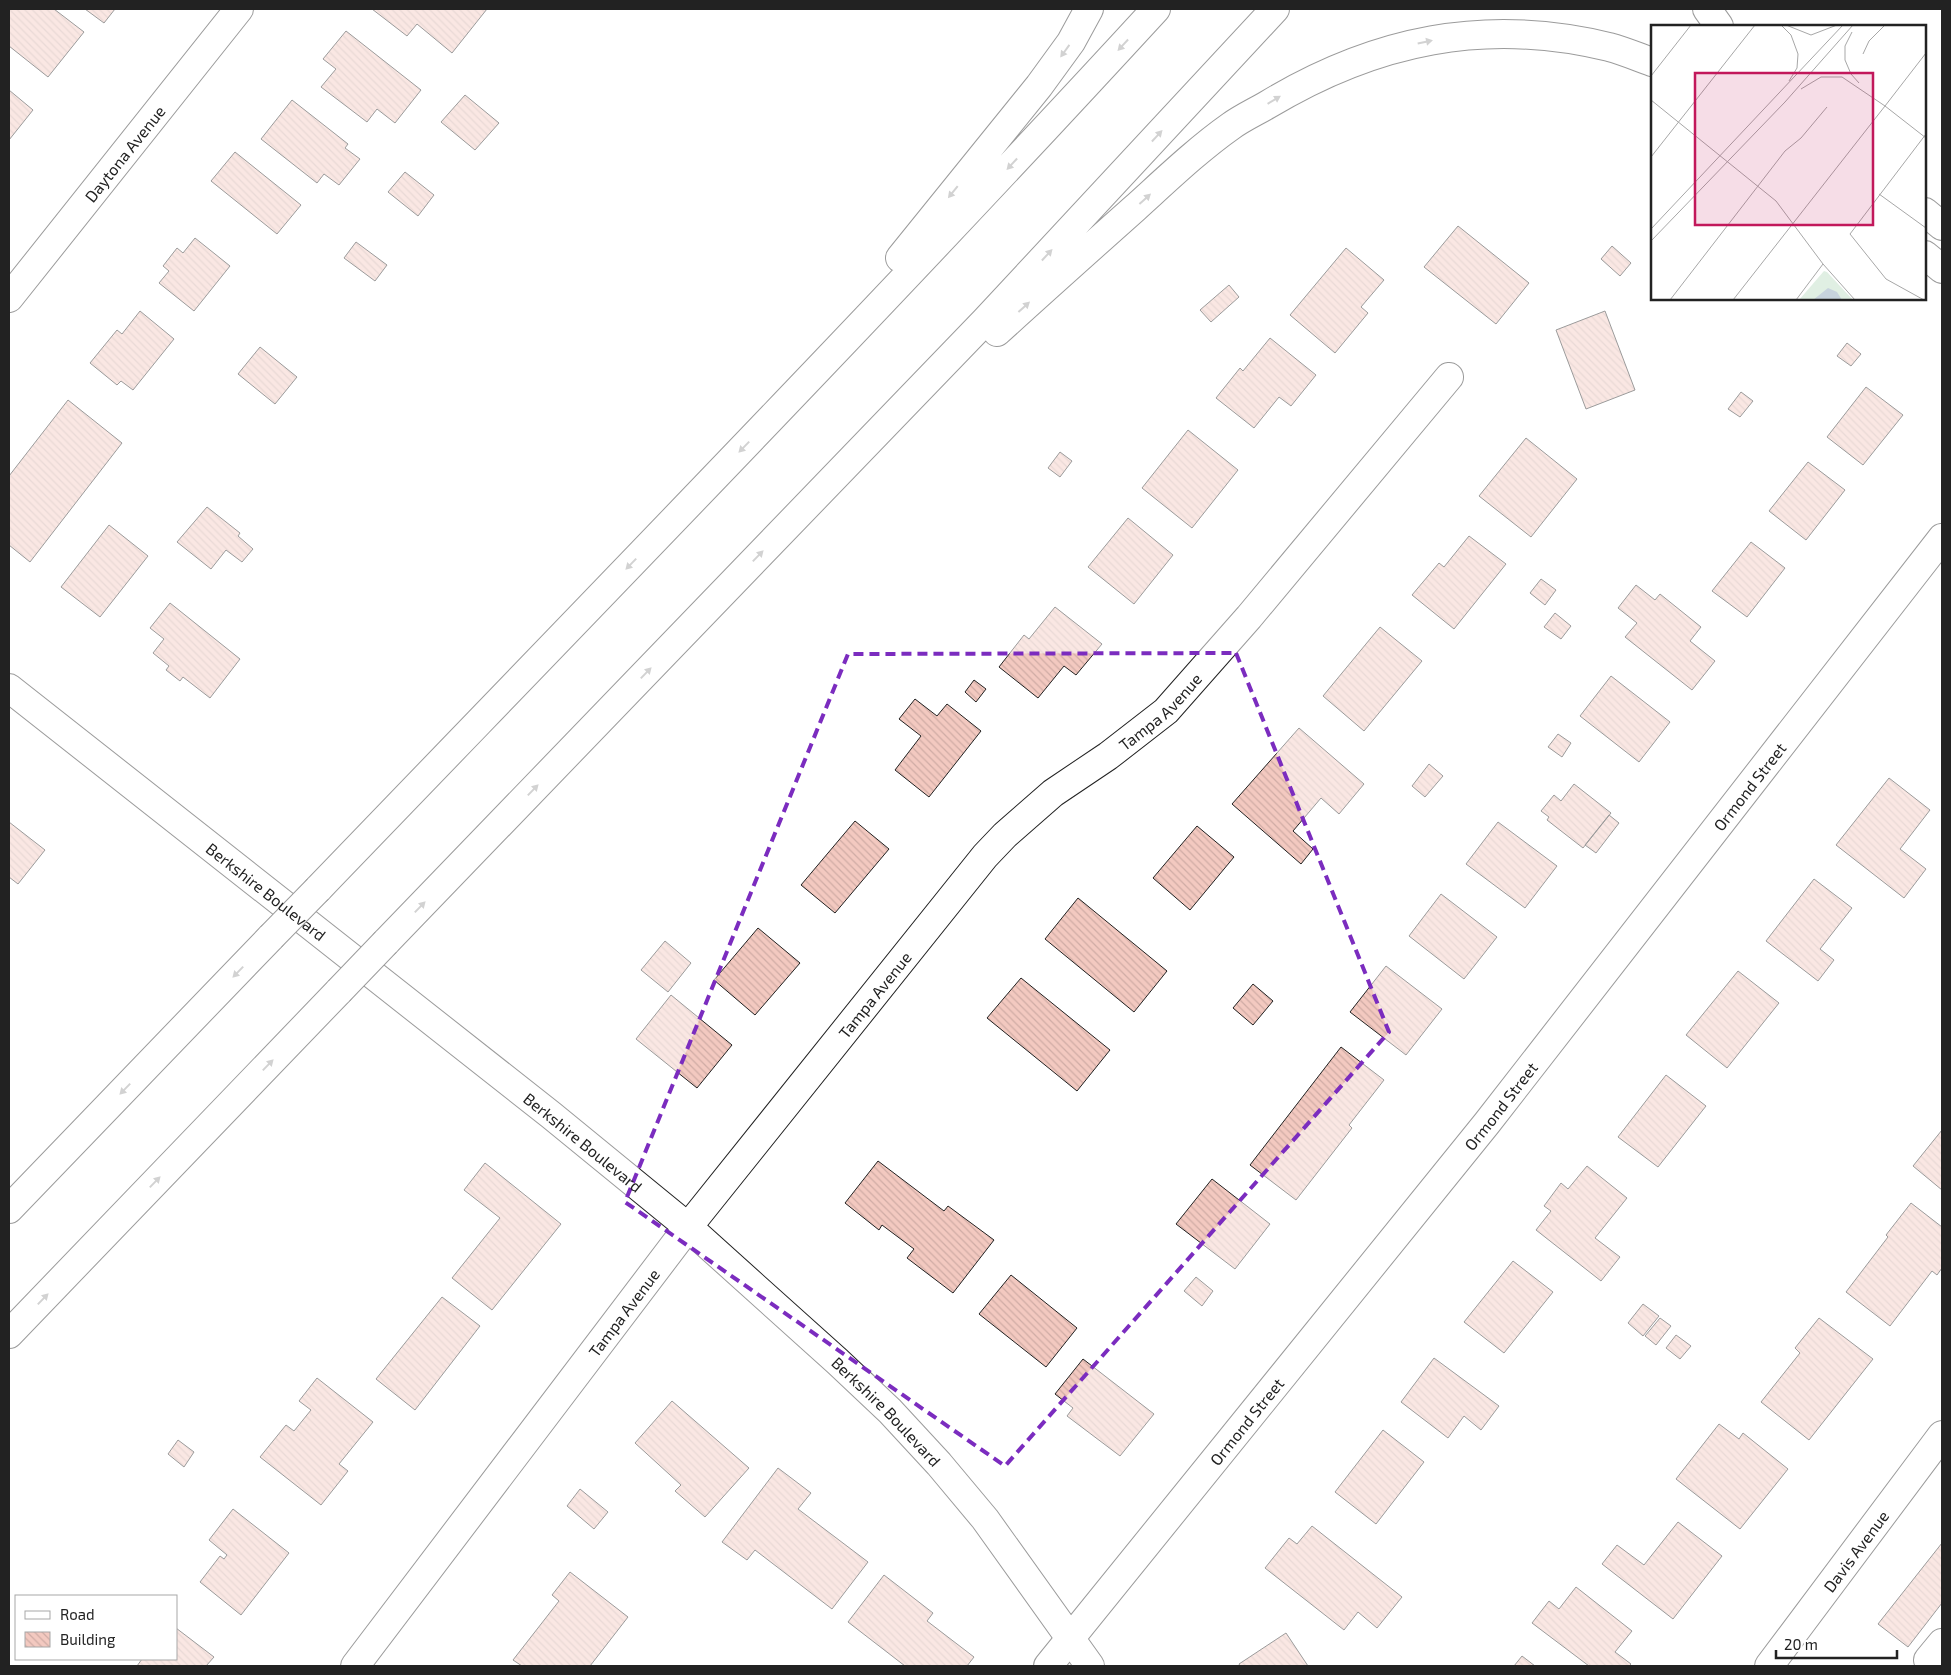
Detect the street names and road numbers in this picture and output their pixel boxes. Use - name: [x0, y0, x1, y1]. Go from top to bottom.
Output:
- street label: Daytona Avenue: [80, 101, 168, 205]
- street label: Tampa Avenue: [1115, 669, 1205, 754]
- street label: Ormond Street: [1709, 738, 1789, 834]
- street label: Berkshire Boulevard: [203, 838, 330, 944]
- street label: Tampa Avenue: [834, 947, 915, 1041]
- street label: Ormond Street: [1460, 1058, 1541, 1154]
- street label: Berkshire Boulevard: [520, 1088, 646, 1195]
- street label: Tampa Avenue: [584, 1264, 663, 1360]
- street label: Berkshire Boulevard: [828, 1352, 945, 1470]
- street label: Ormond Street: [1205, 1374, 1287, 1469]
- street label: Davis Avenue: [1819, 1506, 1892, 1595]

